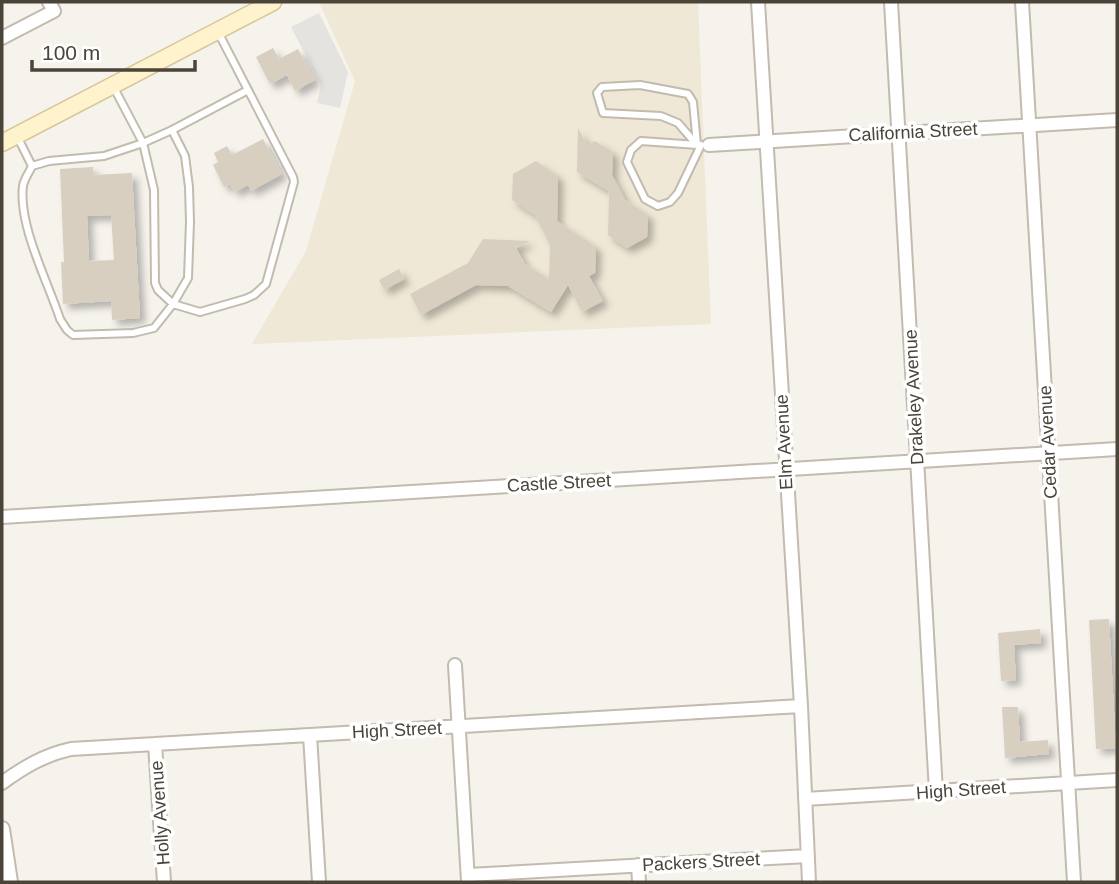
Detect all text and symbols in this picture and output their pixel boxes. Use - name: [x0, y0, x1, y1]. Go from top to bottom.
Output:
- scale bar: [32, 28, 194, 72]
- text: 100 m: [42, 41, 100, 64]
- street label: California Street: [848, 119, 978, 145]
- street label: Drakeley Avenue: [900, 329, 928, 465]
- street label: Cedar Avenue: [1035, 385, 1061, 499]
- street label: Elm Avenue: [772, 394, 796, 490]
- street label: Castle Street: [507, 470, 611, 496]
- street label: High Street: [352, 718, 442, 742]
- street label: Holly Avenue: [146, 760, 174, 866]
- street label: High Street: [915, 777, 1007, 803]
- street label: Packers Street: [642, 849, 760, 875]

